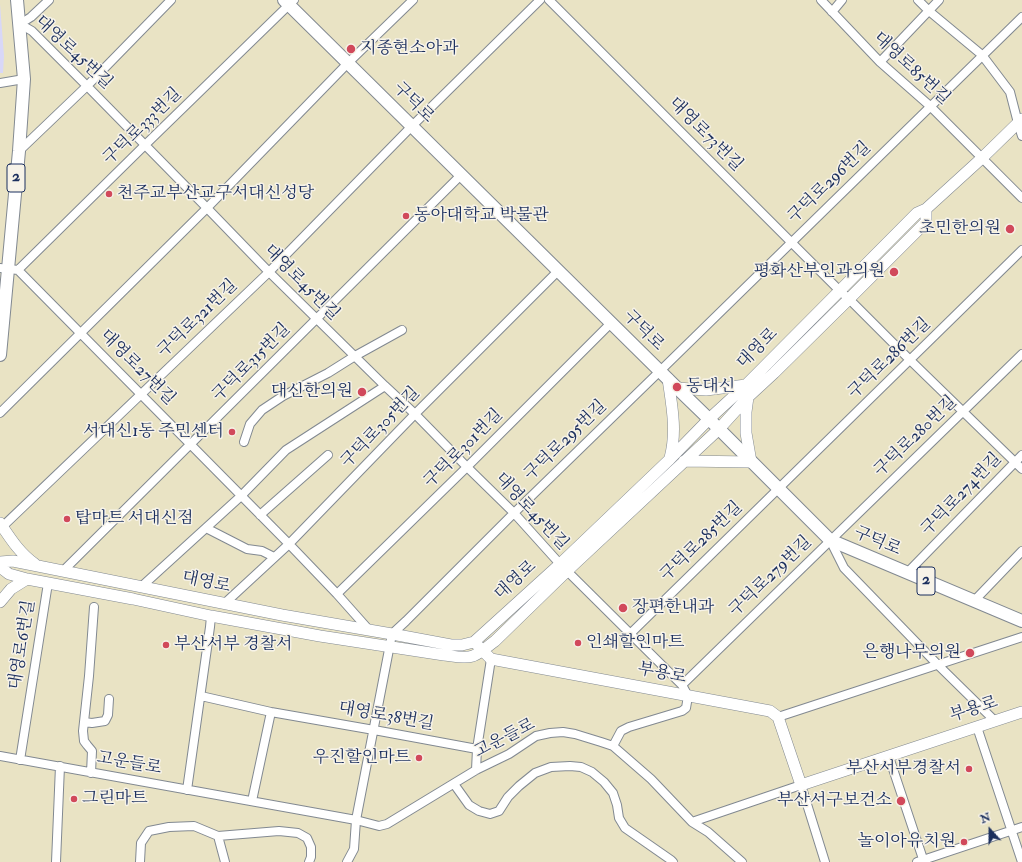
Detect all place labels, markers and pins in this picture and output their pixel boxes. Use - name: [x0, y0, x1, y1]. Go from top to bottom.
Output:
- place label: 지종현소아과: [360, 39, 459, 59]
- marker: 지종현소아과: [345, 43, 357, 55]
- place label: 천주교부산교구서대신성당: [117, 184, 314, 204]
- marker: 천주교부산교구서대신성당: [104, 189, 114, 199]
- place label: 동아대학교 박물관: [414, 206, 549, 226]
- marker: 동아대학교 박물관: [401, 211, 411, 221]
- place label: 초민한의원: [919, 219, 1001, 239]
- marker: 초민한의원: [1004, 223, 1016, 235]
- place label: 평화산부인과의원: [754, 262, 885, 282]
- marker: 평화산부인과의원: [888, 266, 900, 278]
- place label: 동대신: [686, 377, 735, 397]
- marker: 동대신: [671, 381, 683, 393]
- place label: 대신한의원: [271, 382, 353, 402]
- marker: 대신한의원: [356, 386, 368, 398]
- place label: 서대신1동 주민센터: [83, 422, 224, 442]
- marker: 서대신1동 주민센터: [227, 427, 237, 437]
- place label: 탑마트 서대신점: [75, 509, 194, 529]
- marker: 탑마트 서대신점: [62, 514, 72, 524]
- place label: 장편한내과: [632, 598, 714, 618]
- marker: 장편한내과: [617, 602, 629, 614]
- place label: 인쇄할인마트: [586, 633, 685, 653]
- place label: 부산서부 경찰서: [174, 635, 293, 655]
- marker: 인쇄할인마트: [573, 638, 583, 648]
- marker: 부산서부 경찰서: [161, 640, 171, 650]
- place label: 은행나무의원: [862, 643, 961, 663]
- marker: 은행나무의원: [964, 647, 976, 659]
- place label: 우진할인마트: [312, 748, 411, 768]
- marker: 우진할인마트: [414, 753, 424, 763]
- place label: 부산서부경찰서: [846, 759, 961, 779]
- marker: 부산서부경찰서: [964, 764, 974, 774]
- place label: 그린마트: [82, 789, 148, 809]
- place label: 부산서구보건소: [777, 791, 892, 811]
- marker: 그린마트: [69, 794, 79, 804]
- marker: 부산서구보건소: [895, 795, 907, 807]
- place label: 놀이아유치원: [857, 832, 956, 852]
- marker: 놀이아유치원: [959, 837, 969, 847]

